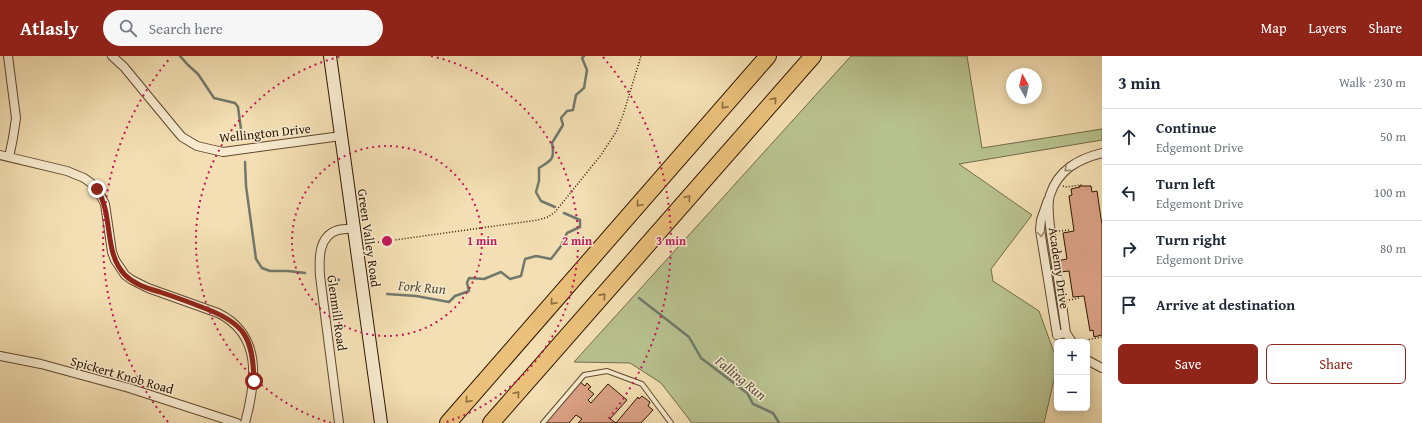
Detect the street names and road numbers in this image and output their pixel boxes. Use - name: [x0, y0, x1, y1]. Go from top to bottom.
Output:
- street label: Wellington Drive: [218, 119, 312, 147]
- street label: Green Valley Road: [353, 188, 385, 288]
- street label: Academy Drive: [1044, 226, 1074, 310]
- street label: Glenmill Road: [322, 274, 352, 352]
- street label: Spickert Knob Road: [68, 351, 176, 399]

